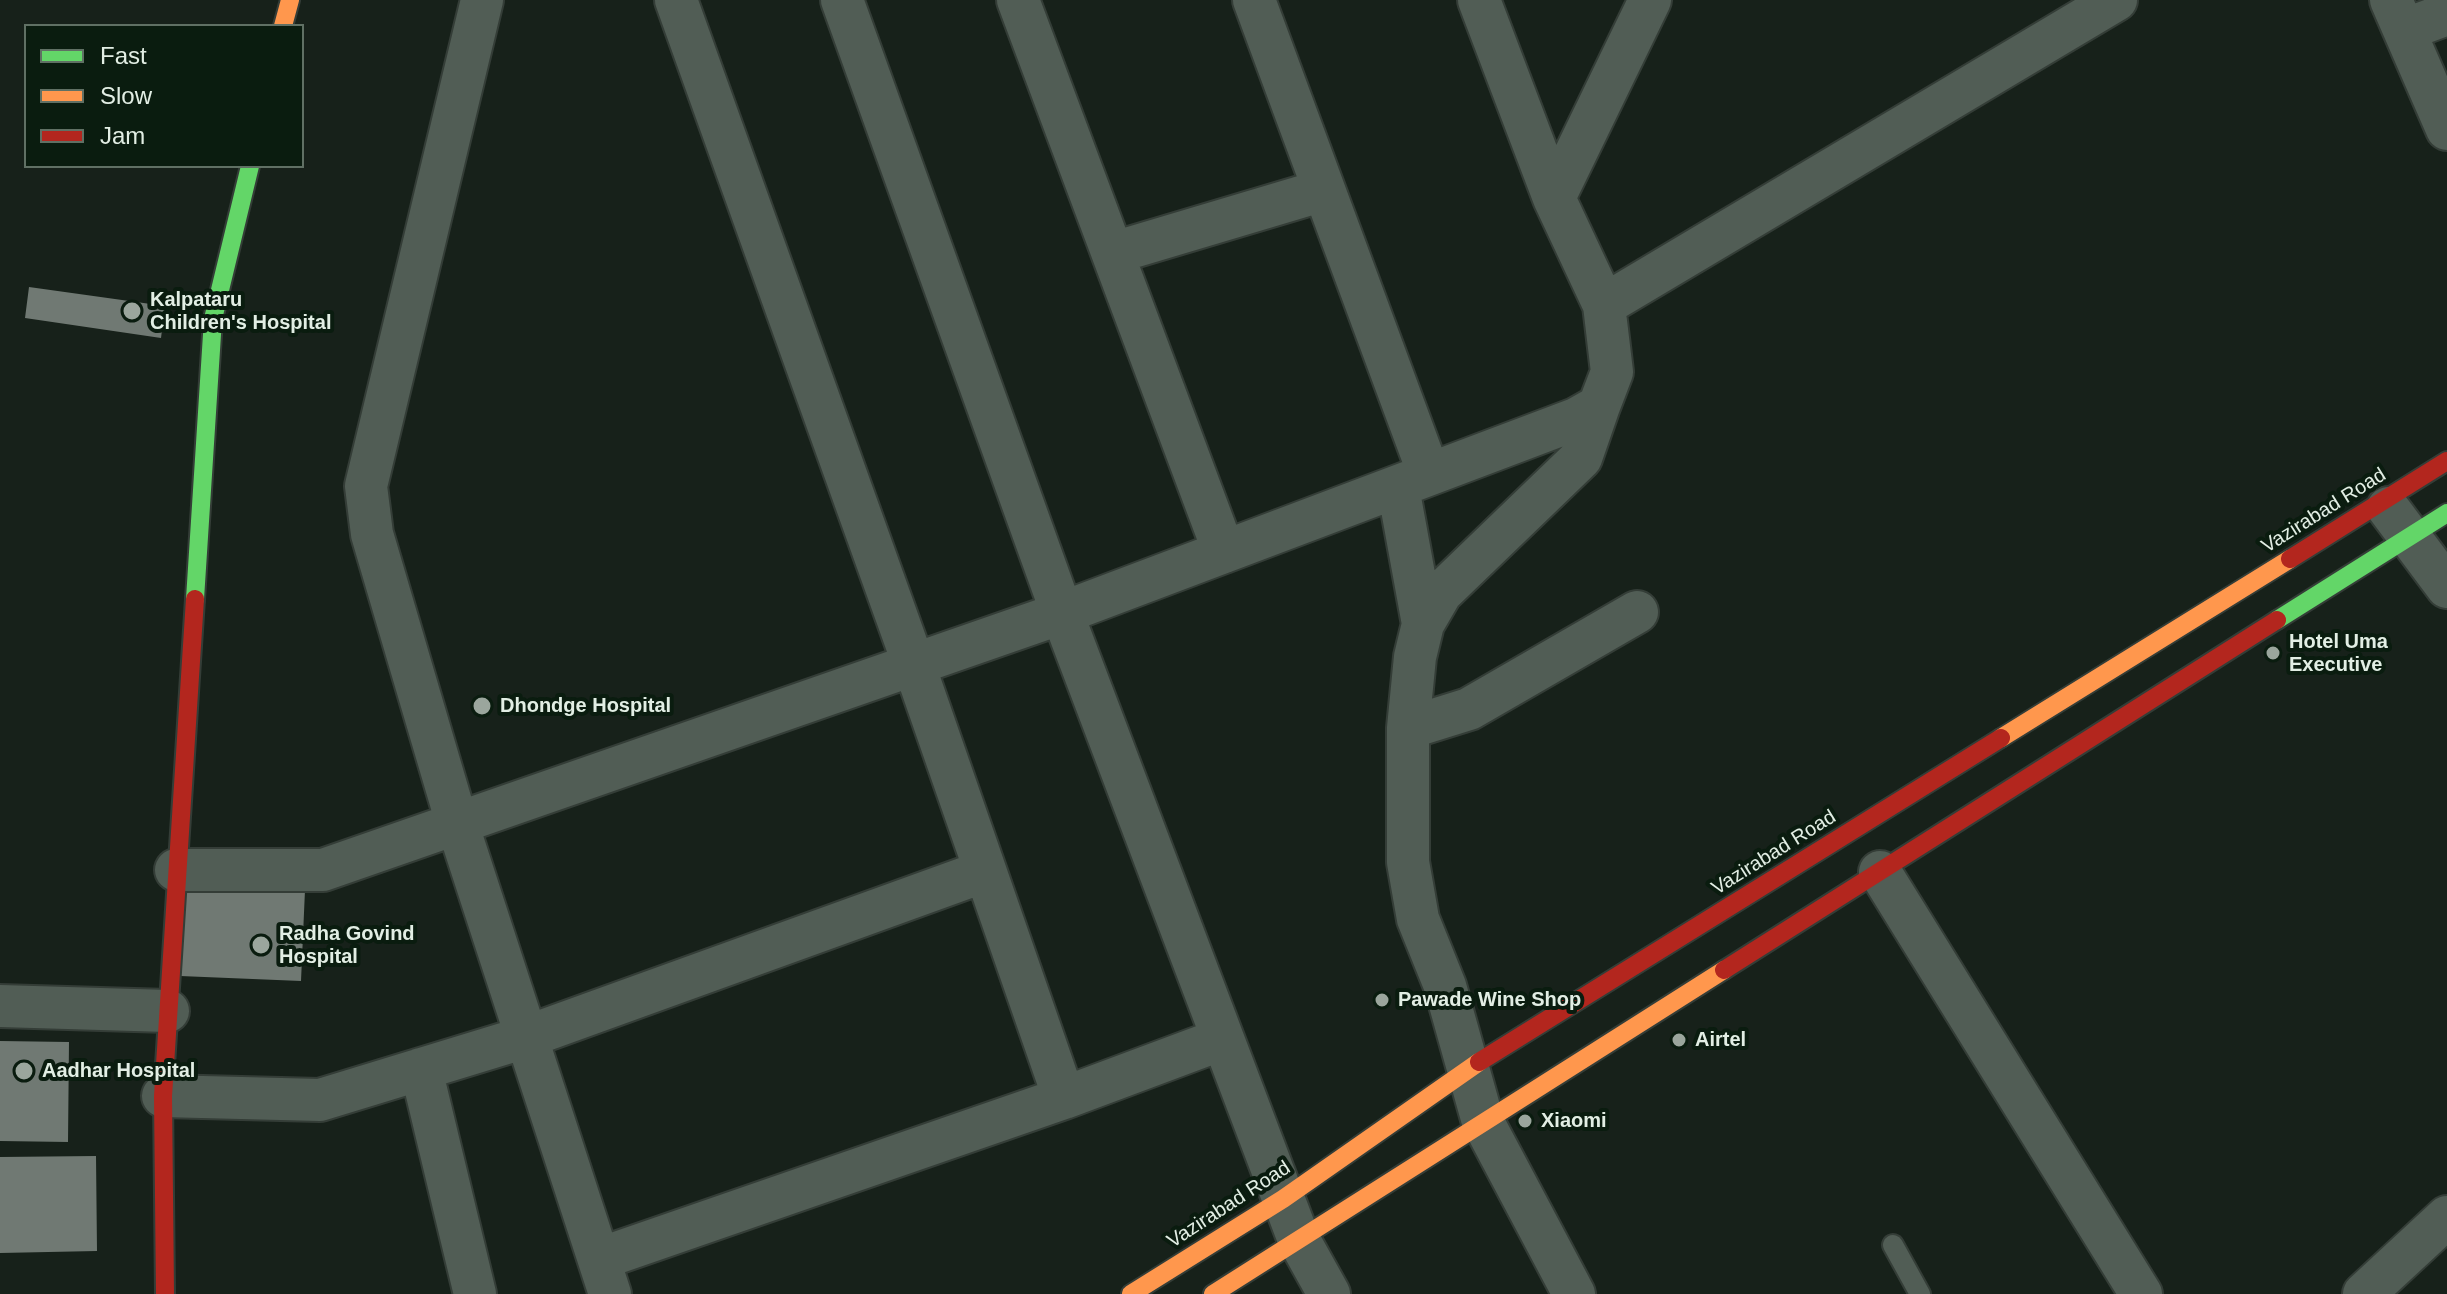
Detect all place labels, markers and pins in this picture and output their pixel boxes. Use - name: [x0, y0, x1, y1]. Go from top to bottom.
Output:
- place label: Kalpataru Children's Hospital: [150, 288, 331, 335]
- marker: Kalpataru Children's Hospital: [121, 300, 143, 322]
- place label: Hotel Uma Executive: [2289, 630, 2388, 677]
- marker: Hotel Uma Executive: [2264, 644, 2282, 662]
- place label: Dhondge Hospital: [500, 694, 671, 718]
- marker: Dhondge Hospital: [471, 695, 493, 717]
- place label: Radha Govind Hospital: [279, 922, 415, 969]
- marker: Radha Govind Hospital: [250, 934, 272, 956]
- place label: Pawade Wine Shop: [1398, 988, 1581, 1012]
- marker: Pawade Wine Shop: [1373, 991, 1391, 1009]
- place label: Airtel: [1695, 1028, 1746, 1052]
- marker: Airtel: [1670, 1031, 1688, 1049]
- place label: Aadhar Hospital: [42, 1059, 195, 1083]
- marker: Aadhar Hospital: [13, 1060, 35, 1082]
- place label: Xiaomi: [1541, 1109, 1607, 1133]
- marker: Xiaomi: [1516, 1112, 1534, 1130]

